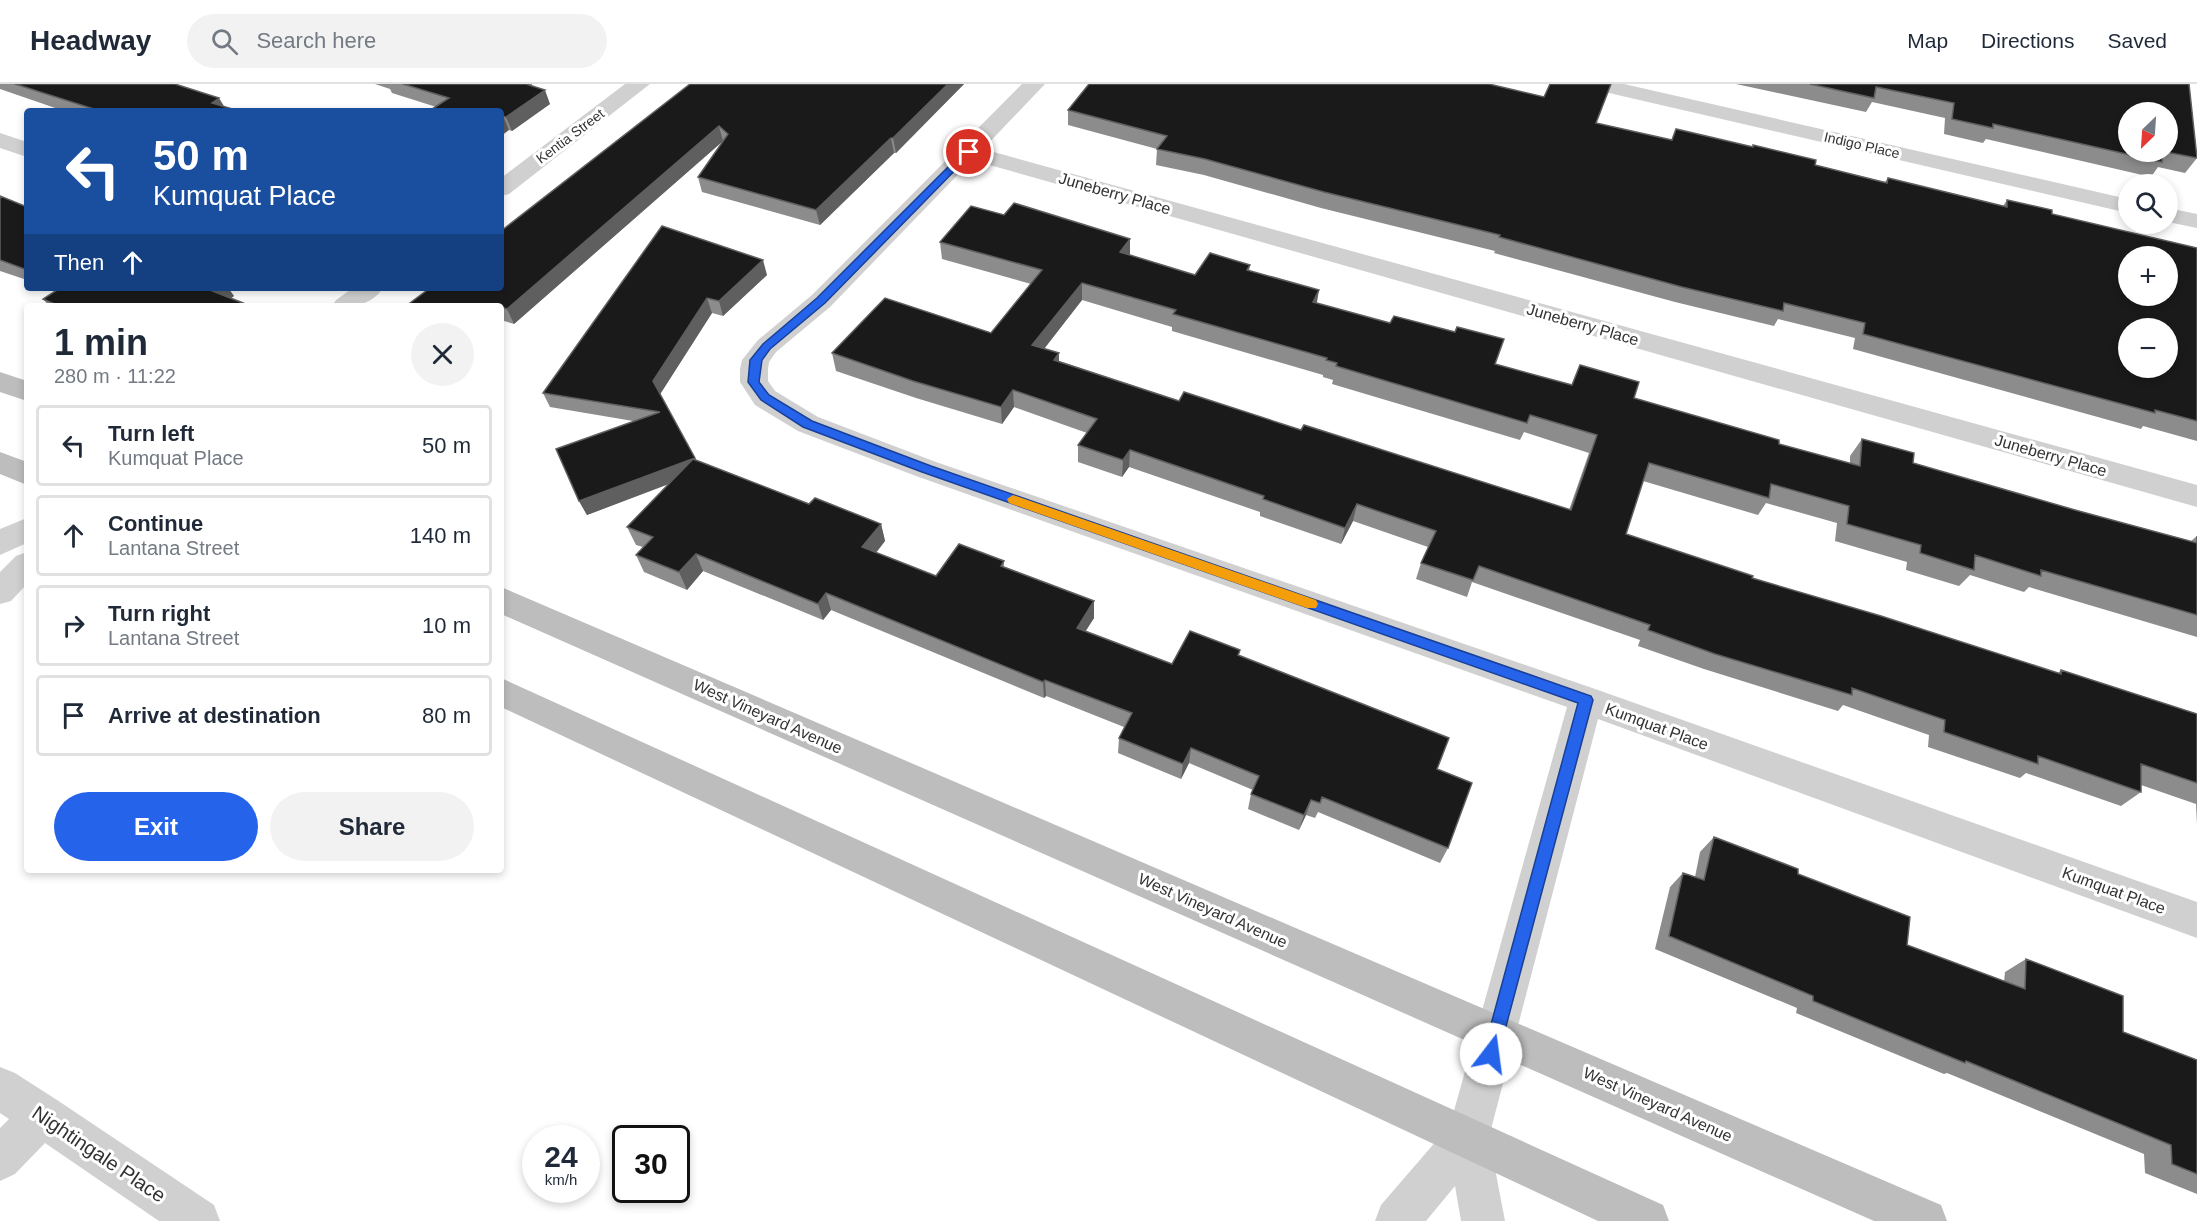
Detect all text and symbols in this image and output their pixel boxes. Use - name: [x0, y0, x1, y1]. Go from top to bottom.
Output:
- search box: [187, 14, 607, 68]
- text: Headway: [30, 25, 151, 56]
- icon: search: [208, 25, 241, 58]
- text: Search here: [256, 28, 376, 53]
- text: Map: [1907, 29, 1948, 52]
- text: Directions: [1981, 29, 2074, 52]
- text: Saved: [2107, 29, 2167, 52]
- north arrow: [2118, 102, 2178, 162]
- map controls: [2118, 102, 2178, 378]
- street label: Kentia Street: [533, 105, 607, 167]
- pin: [943, 126, 994, 177]
- street label: Indigo Place: [1823, 129, 1902, 162]
- icon: left: [54, 132, 132, 210]
- text: 50 m: [153, 132, 249, 179]
- icon: arrive: [952, 135, 985, 168]
- street label: Juneberry Place: [1057, 169, 1173, 218]
- button: search: [2118, 174, 2178, 234]
- text: Kumquat Place: [153, 181, 336, 211]
- icon: ahead: [116, 246, 149, 279]
- button: +: [2118, 246, 2178, 306]
- text: Then: [54, 250, 104, 275]
- street label: Juneberry Place: [1525, 300, 1641, 349]
- button: −: [2118, 318, 2178, 378]
- text: 1 min: [54, 322, 148, 363]
- button: close: [411, 323, 474, 386]
- text: 280 m · 11:22: [54, 365, 176, 387]
- text: Turn left: [108, 421, 194, 446]
- icon: left: [57, 429, 90, 462]
- street label: Juneberry Place: [1993, 431, 2109, 480]
- text: 50 m: [422, 433, 471, 458]
- text: Kumquat Place: [108, 447, 244, 469]
- text: Continue: [108, 511, 203, 536]
- icon: ahead: [57, 519, 90, 552]
- text: 140 m: [410, 523, 471, 548]
- text: Lantana Street: [108, 537, 239, 559]
- text: Turn right: [108, 601, 210, 626]
- icon: right: [57, 609, 90, 642]
- text: 10 m: [422, 613, 471, 638]
- text: Lantana Street: [108, 627, 239, 649]
- street label: West Vineyard Avenue: [691, 676, 845, 757]
- icon: arrive: [57, 699, 90, 732]
- street label: Kumquat Place: [1603, 700, 1711, 753]
- text: Arrive at destination: [108, 703, 321, 728]
- text: 80 m: [422, 703, 471, 728]
- button: Exit: [54, 792, 258, 861]
- button: Share: [270, 792, 474, 861]
- street label: Kumquat Place: [2060, 864, 2168, 917]
- street label: West Vineyard Avenue: [1136, 870, 1290, 951]
- position arrow: [1459, 1022, 1523, 1086]
- street label: West Vineyard Avenue: [1581, 1064, 1735, 1145]
- street label: Nightingale Place: [28, 1101, 170, 1207]
- speed limit sign: 30: [612, 1125, 690, 1203]
- text: 24: [544, 1140, 578, 1173]
- text: km/h: [545, 1171, 577, 1188]

